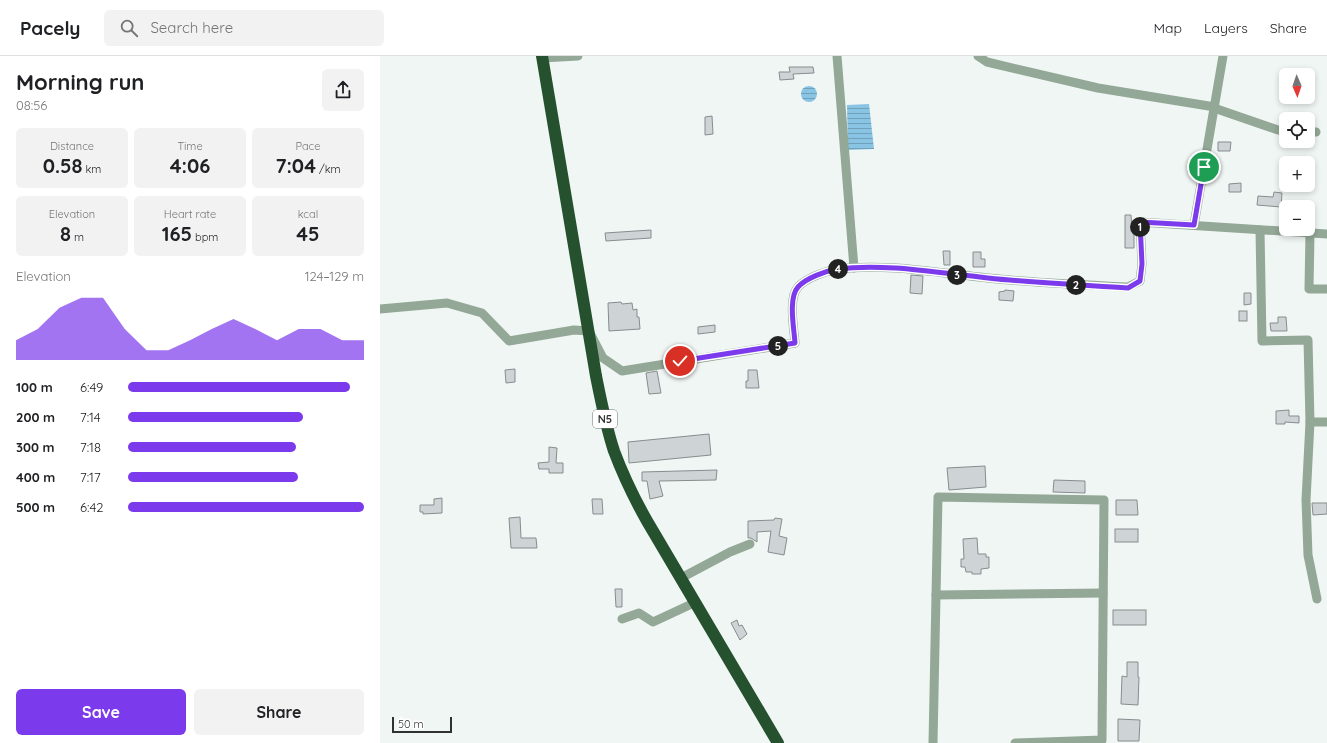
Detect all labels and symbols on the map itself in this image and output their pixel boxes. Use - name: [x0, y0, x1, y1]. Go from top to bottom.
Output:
- north arrow: [1279, 68, 1315, 104]
- pin: [1187, 150, 1221, 184]
- pin: 1: [1130, 217, 1150, 237]
- pin: 4: [828, 259, 848, 279]
- pin: 3: [947, 265, 967, 285]
- pin: 2: [1066, 275, 1086, 295]
- pin: 5: [768, 336, 788, 356]
- pin: [663, 344, 697, 378]
- road number: N5: [593, 410, 617, 428]
- scale bar: [392, 715, 452, 734]

